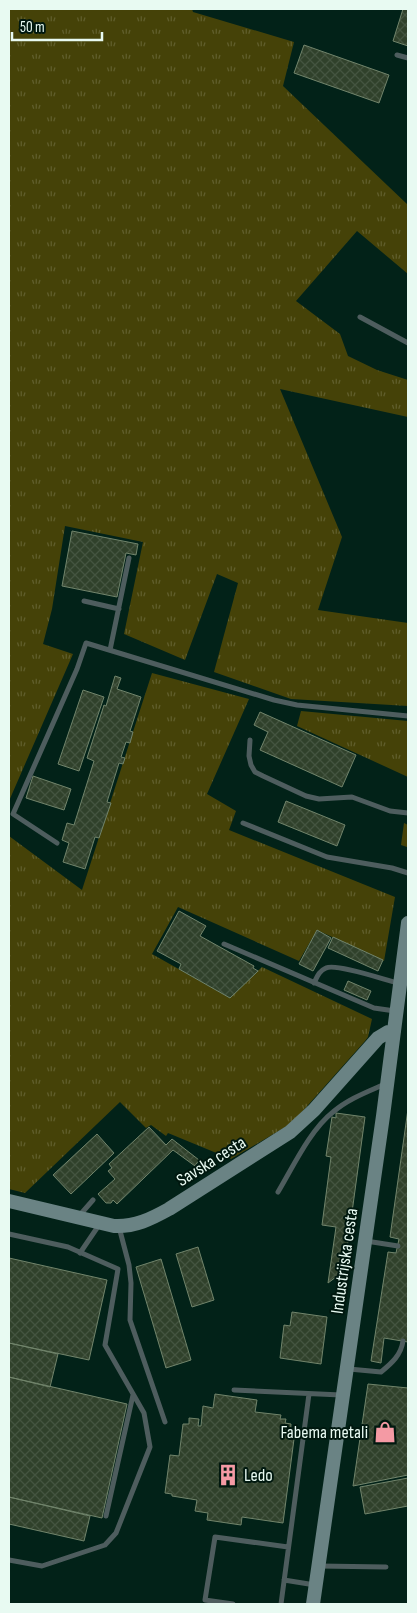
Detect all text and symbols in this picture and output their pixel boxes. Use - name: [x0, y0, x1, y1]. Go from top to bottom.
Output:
- scale bar: [12, 10, 102, 42]
- text: 50 m: [20, 18, 45, 37]
- street label: Savska cesta: [173, 1132, 250, 1191]
- street label: Industrijska cesta: [327, 1207, 362, 1315]
- shop icon: Fabema metali: [372, 1419, 398, 1445]
- place label: Fabema metali: [280, 1422, 368, 1443]
- building icon: Ledo: [215, 1462, 241, 1488]
- place label: Ledo: [244, 1465, 273, 1486]

